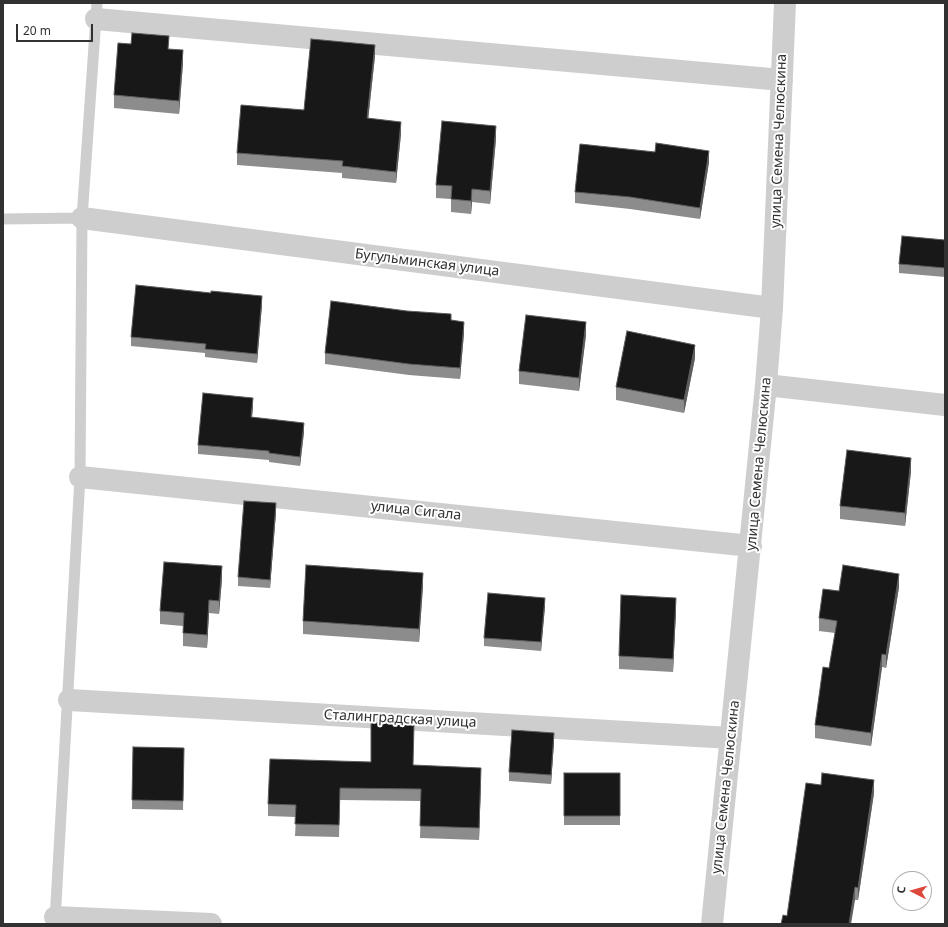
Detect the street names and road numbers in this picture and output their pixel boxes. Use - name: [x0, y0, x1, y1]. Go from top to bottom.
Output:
- street label: улица Семена Челюскина: [768, 54, 790, 228]
- street label: Бугульминская улица: [354, 246, 500, 280]
- street label: улица Семена Челюскина: [743, 376, 775, 552]
- street label: улица Сигала: [370, 498, 462, 524]
- street label: улица Семена Челюскина: [709, 699, 743, 875]
- street label: Сталинградская улица: [323, 707, 477, 731]

